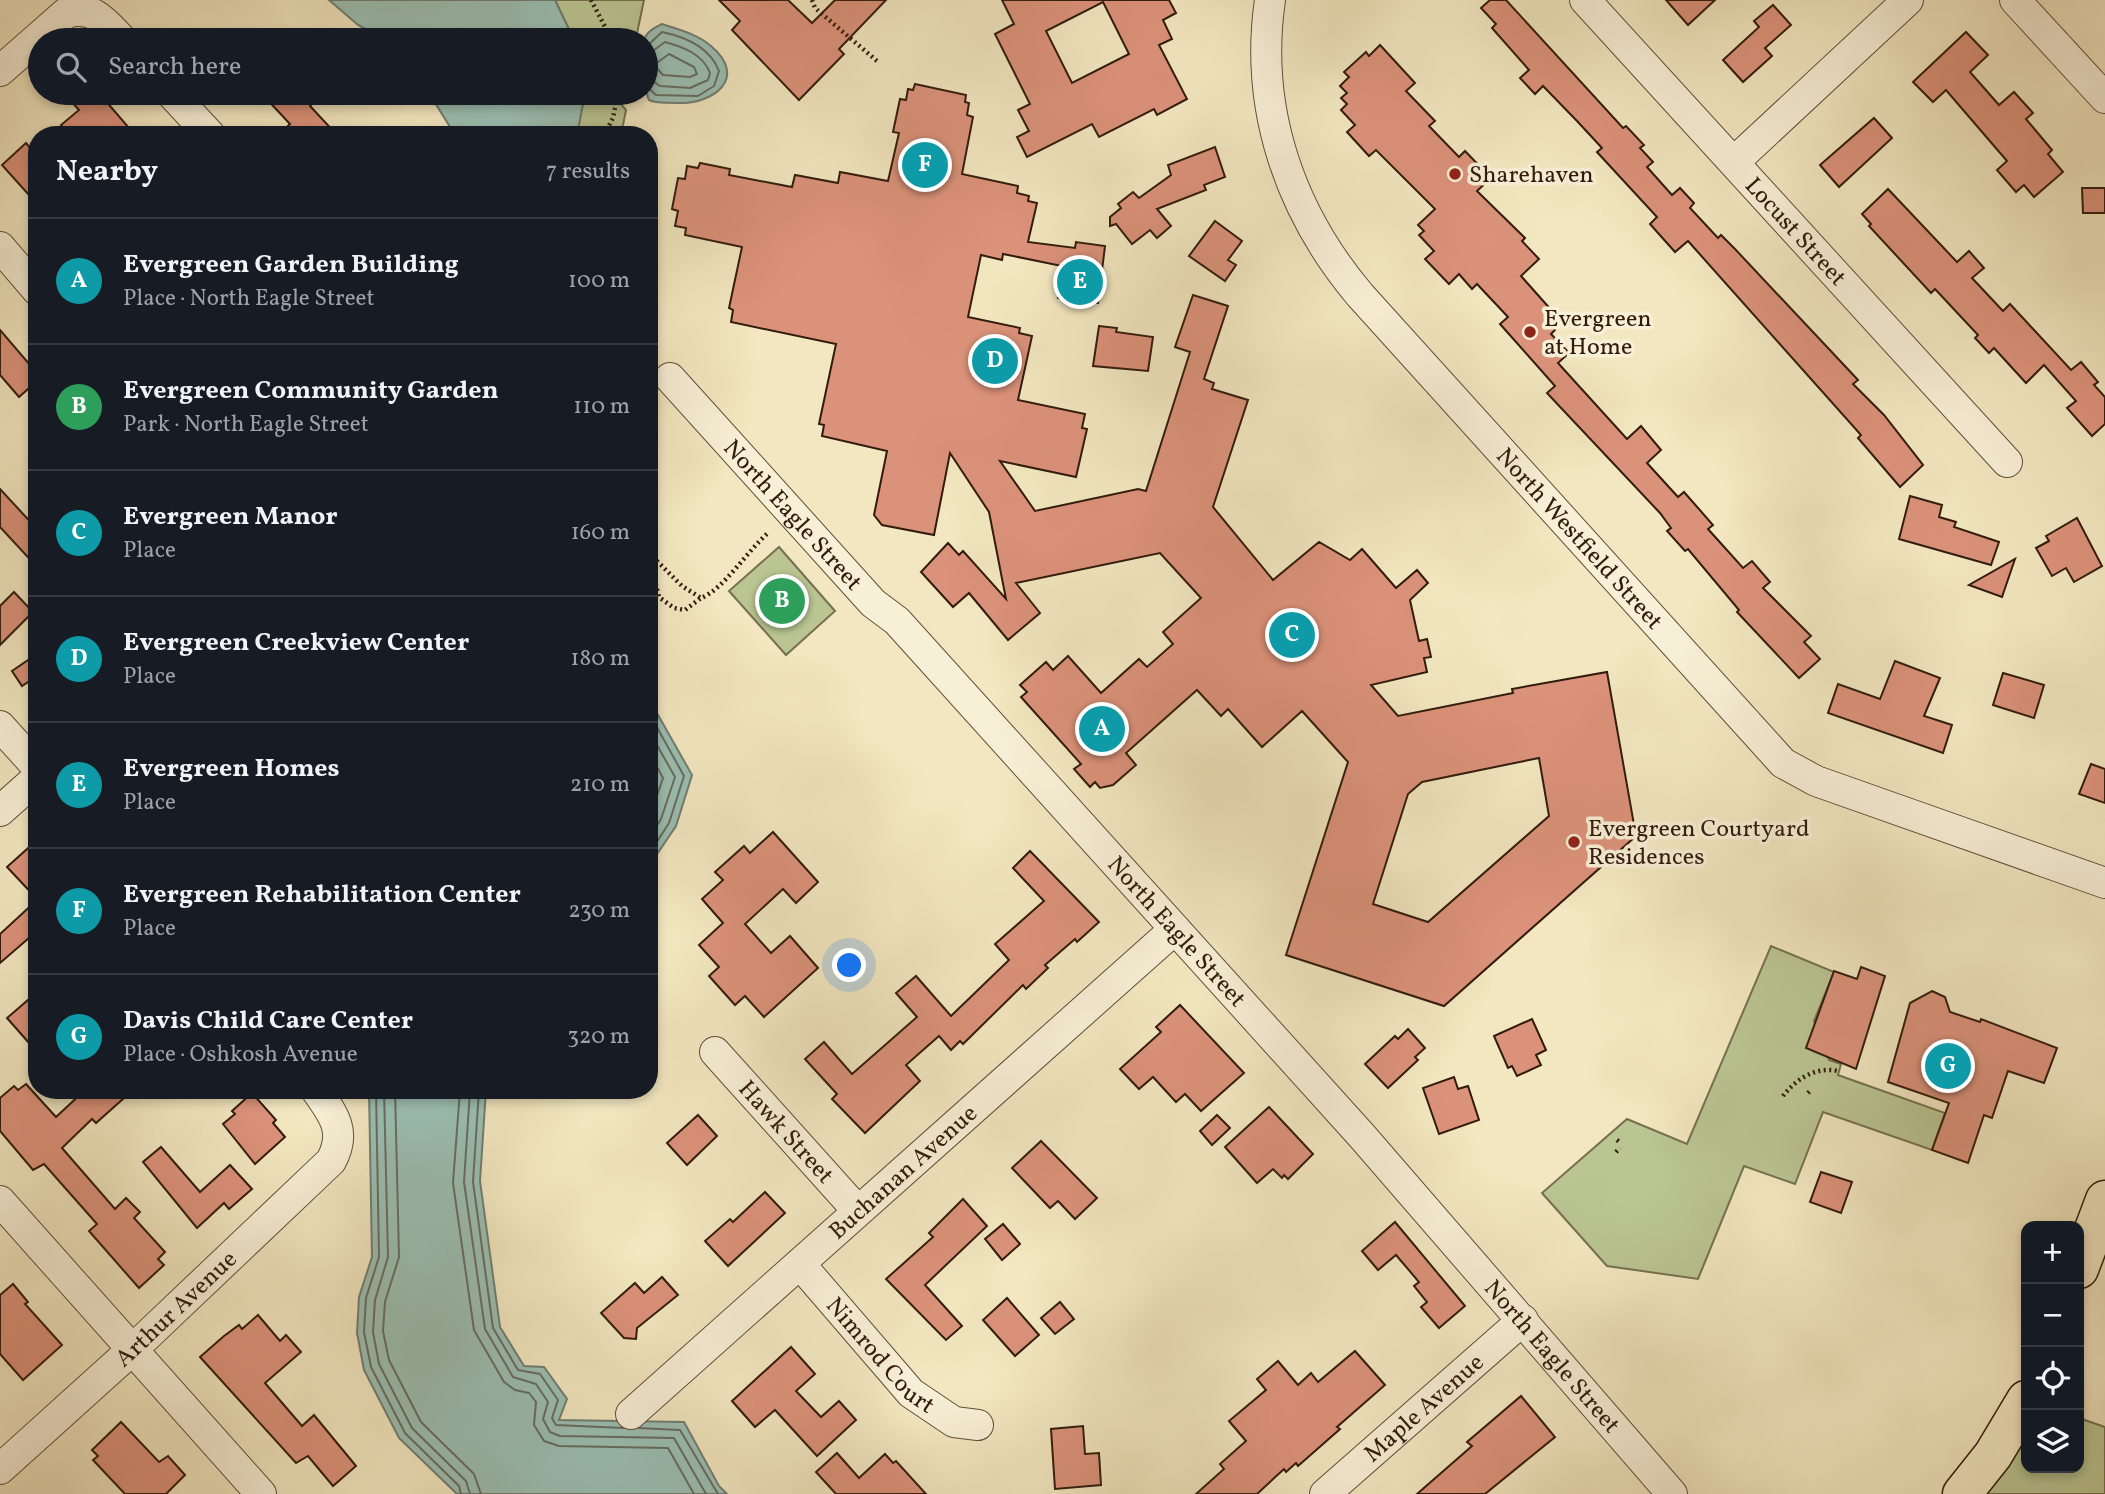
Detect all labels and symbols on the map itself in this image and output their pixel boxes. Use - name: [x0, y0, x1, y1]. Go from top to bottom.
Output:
- pin: F: [902, 139, 948, 191]
- place label: Sharehaven: [1469, 159, 1594, 193]
- marker: Sharehaven: [1447, 166, 1463, 182]
- street label: Locust Street: [1736, 170, 1853, 294]
- pin: E: [1057, 256, 1103, 308]
- place label: Evergreen at Home: [1544, 303, 1652, 365]
- marker: Evergreen at Home: [1522, 324, 1538, 340]
- pin: D: [972, 335, 1018, 387]
- street label: North Eagle Street: [714, 433, 869, 599]
- street label: North Westfield Street: [1487, 441, 1670, 638]
- pin: B: [759, 575, 805, 627]
- pin: C: [1269, 609, 1315, 661]
- pin: A: [1079, 703, 1125, 755]
- place label: Evergreen Courtyard Residences: [1588, 813, 1809, 875]
- marker: Evergreen Courtyard Residences: [1566, 834, 1582, 850]
- street label: North Eagle Street: [1098, 849, 1253, 1016]
- your location: [832, 948, 866, 982]
- pin: G: [1925, 1040, 1971, 1092]
- street label: Hawk Street: [729, 1074, 841, 1192]
- street label: Buchanan Avenue: [822, 1098, 986, 1249]
- street label: Arthur Avenue: [108, 1244, 246, 1376]
- street label: North Eagle Street: [1475, 1273, 1627, 1442]
- street label: Nimrod Court: [817, 1291, 941, 1423]
- street label: Maple Avenue: [1357, 1347, 1492, 1471]

